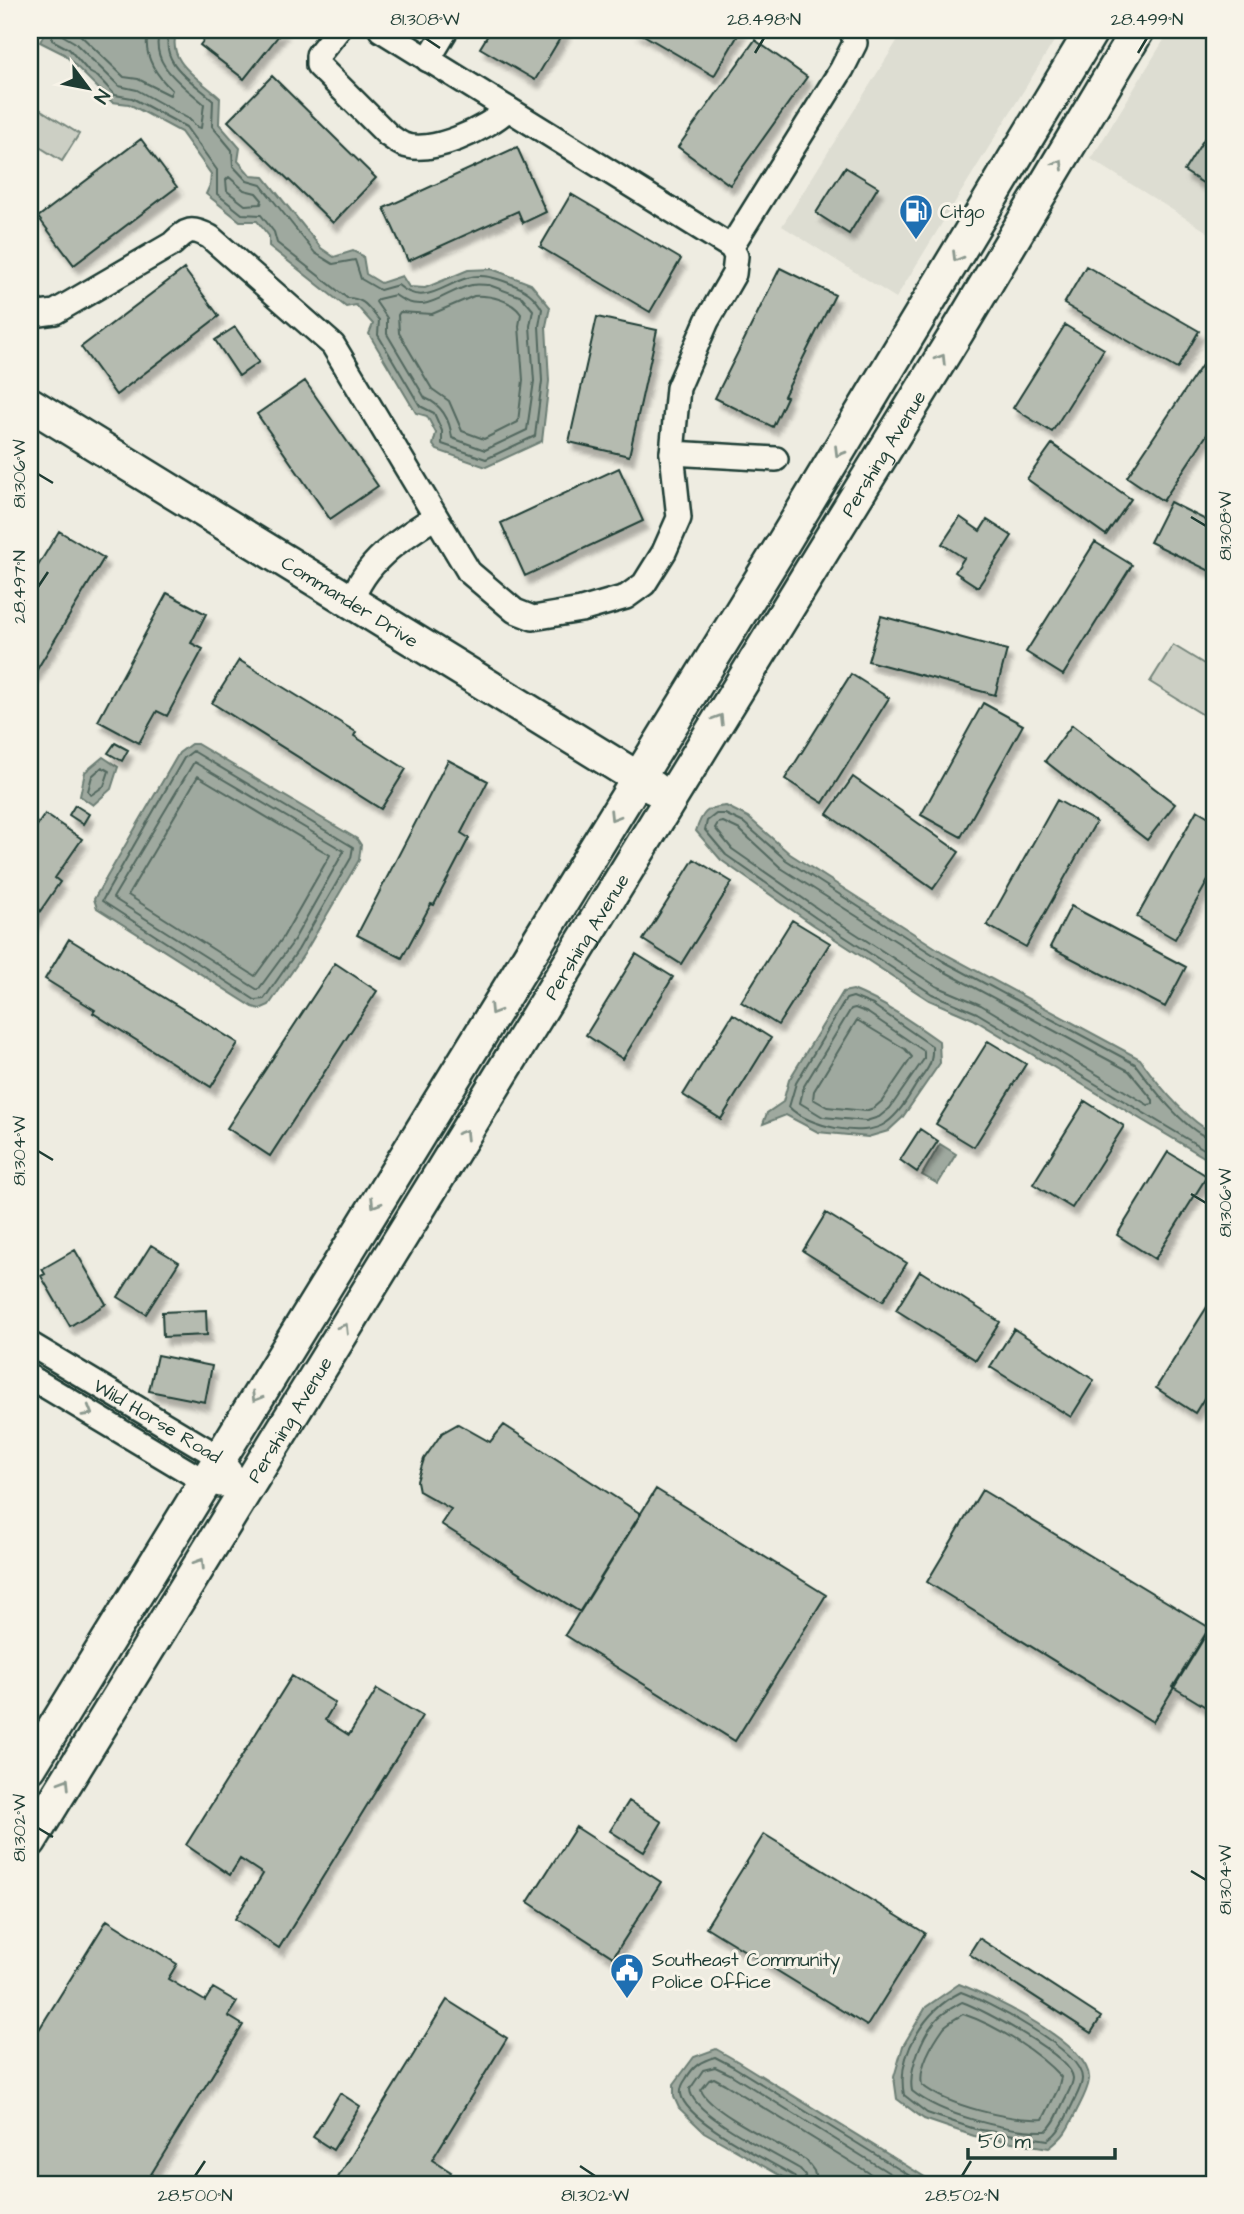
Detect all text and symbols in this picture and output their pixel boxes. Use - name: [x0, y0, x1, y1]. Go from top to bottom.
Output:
- text: 81.308°W: [390, 7, 460, 32]
- text: 28.498°N: [727, 7, 801, 32]
- text: 28.499°N: [1111, 7, 1183, 32]
- north arrow: [52, 52, 122, 122]
- text: N: [86, 84, 116, 108]
- one-way arrow: [1050, 158, 1063, 171]
- fuel station icon: Citgo: [897, 192, 935, 241]
- place label: Citgo: [940, 199, 985, 227]
- one-way arrow: [952, 250, 965, 263]
- one-way arrow: [933, 353, 946, 366]
- street label: Pershing Avenue: [835, 386, 933, 522]
- text: 81.306°W: [7, 439, 32, 509]
- one-way arrow: [835, 444, 848, 457]
- text: 81.308°W: [1213, 491, 1238, 561]
- text: 28.497°N: [7, 550, 32, 624]
- street label: Commander Drive: [276, 550, 423, 655]
- one-way arrow: [710, 714, 723, 727]
- one-way arrow: [609, 808, 622, 821]
- street label: Pershing Avenue: [538, 869, 636, 1005]
- one-way arrow: [490, 1002, 503, 1015]
- text: 81.304°W: [7, 1116, 32, 1186]
- one-way arrow: [455, 1129, 468, 1142]
- text: 81.306°W: [1213, 1168, 1238, 1238]
- one-way arrow: [370, 1196, 383, 1209]
- one-way arrow: [336, 1323, 349, 1336]
- street label: Pershing Avenue: [241, 1352, 340, 1488]
- street label: Wild Horse Road: [88, 1373, 226, 1471]
- one-way arrow: [251, 1390, 264, 1403]
- one-way arrow: [81, 1404, 94, 1417]
- one-way arrow: [192, 1558, 205, 1571]
- one-way arrow: [57, 1777, 70, 1790]
- text: 81.302°W: [7, 1794, 32, 1862]
- text: 81.304°W: [1213, 1845, 1238, 1915]
- place label: Southeast Community Police Office: [652, 1947, 841, 1996]
- public building icon: Southeast Community Police Office: [608, 1951, 646, 2000]
- scale bar: [968, 2116, 1114, 2160]
- text: 50 m: [978, 2127, 1032, 2156]
- text: 28.500°N: [157, 2183, 233, 2208]
- text: 81.302°W: [561, 2183, 629, 2208]
- text: 28.502°N: [925, 2183, 999, 2208]

